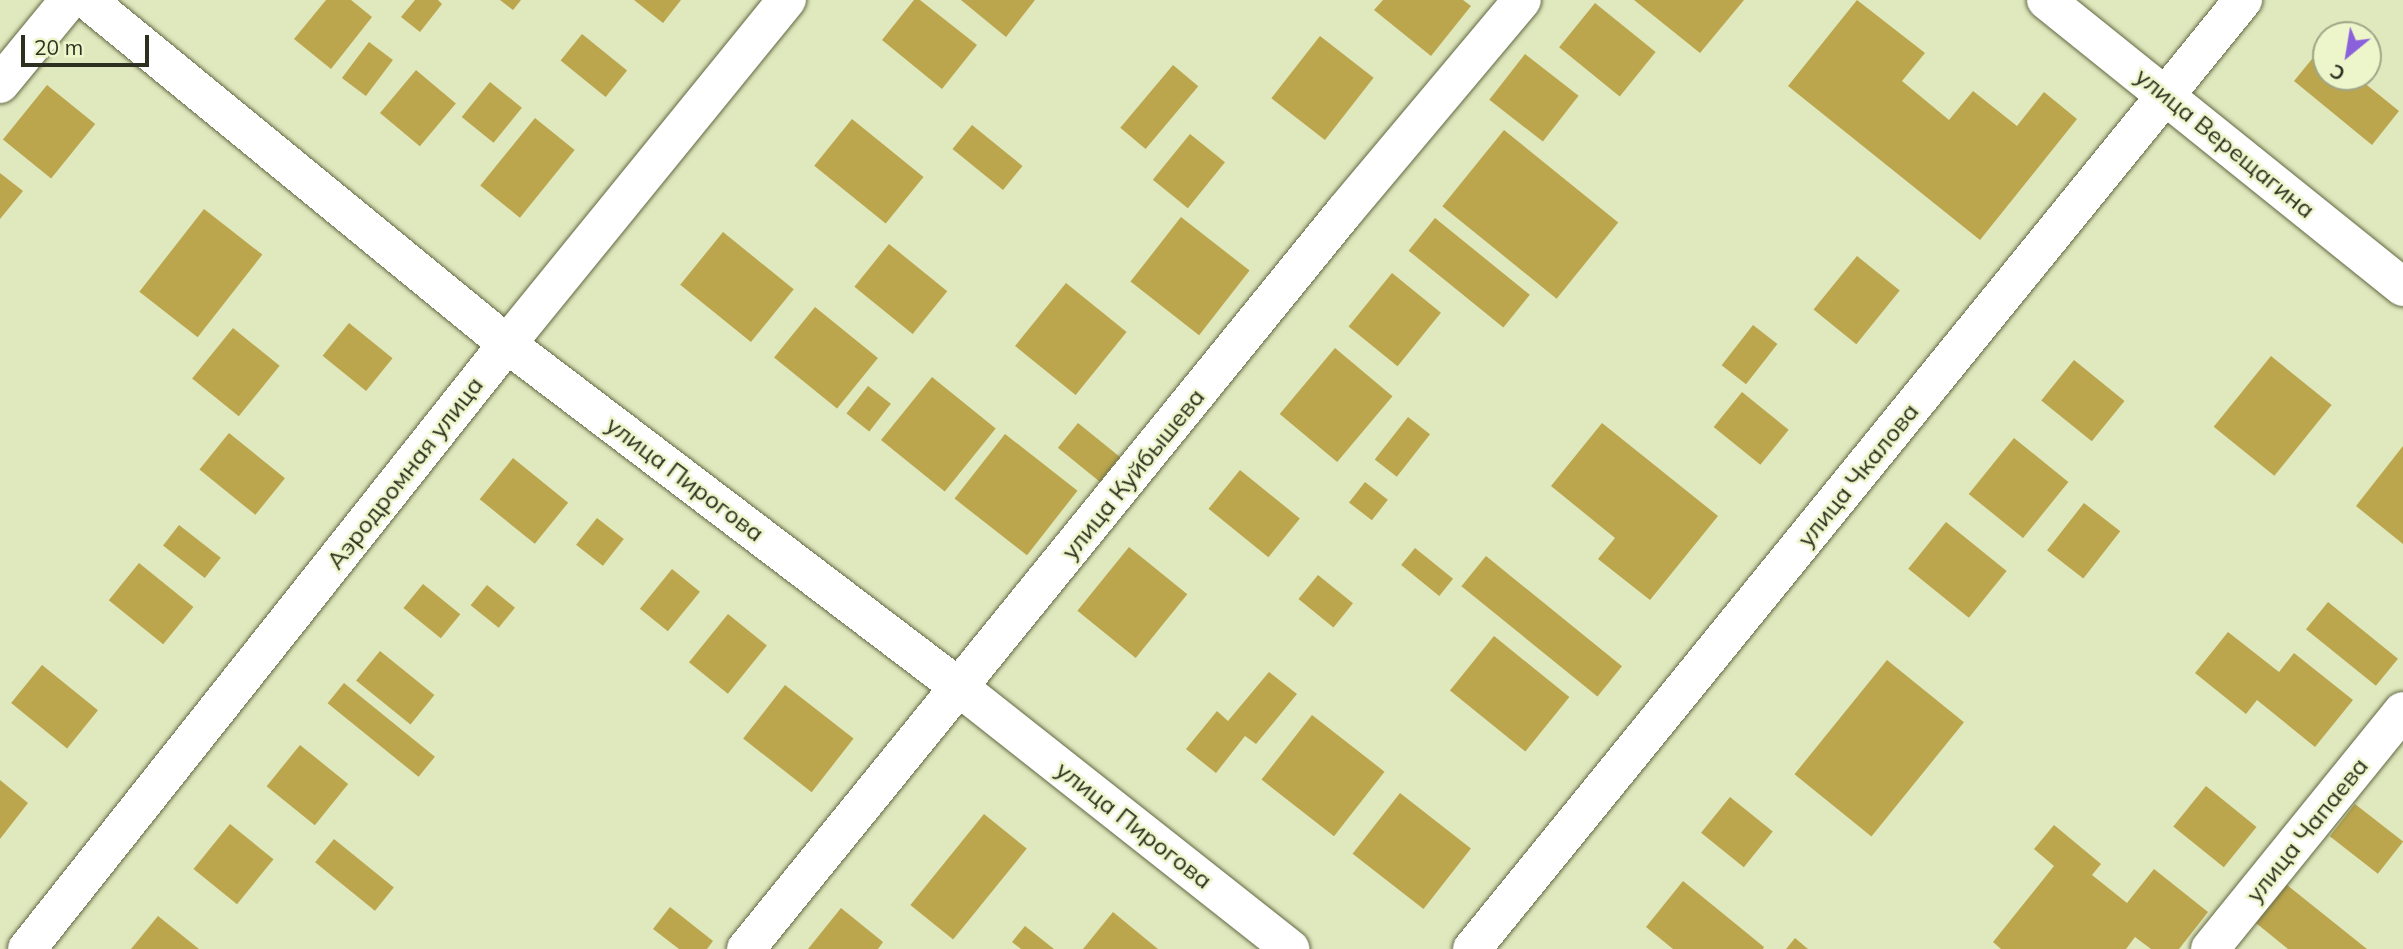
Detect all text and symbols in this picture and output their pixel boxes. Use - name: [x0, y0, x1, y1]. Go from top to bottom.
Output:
- scale bar: [24, 21, 152, 65]
- north arrow: [2312, 21, 2382, 91]
- text: 20 m: [34, 34, 83, 60]
- text: С: [2326, 59, 2349, 86]
- street label: улица Верещагина: [2129, 62, 2321, 224]
- street label: Аэродромная улица: [321, 371, 489, 575]
- street label: улица Куйбышева: [1055, 383, 1211, 565]
- street label: улица Чкалова: [1791, 397, 1925, 553]
- street label: улица Пирогова: [600, 410, 770, 548]
- street label: улица Чапаева: [2240, 752, 2374, 908]
- street label: улица Пирогова: [1050, 755, 1218, 895]

